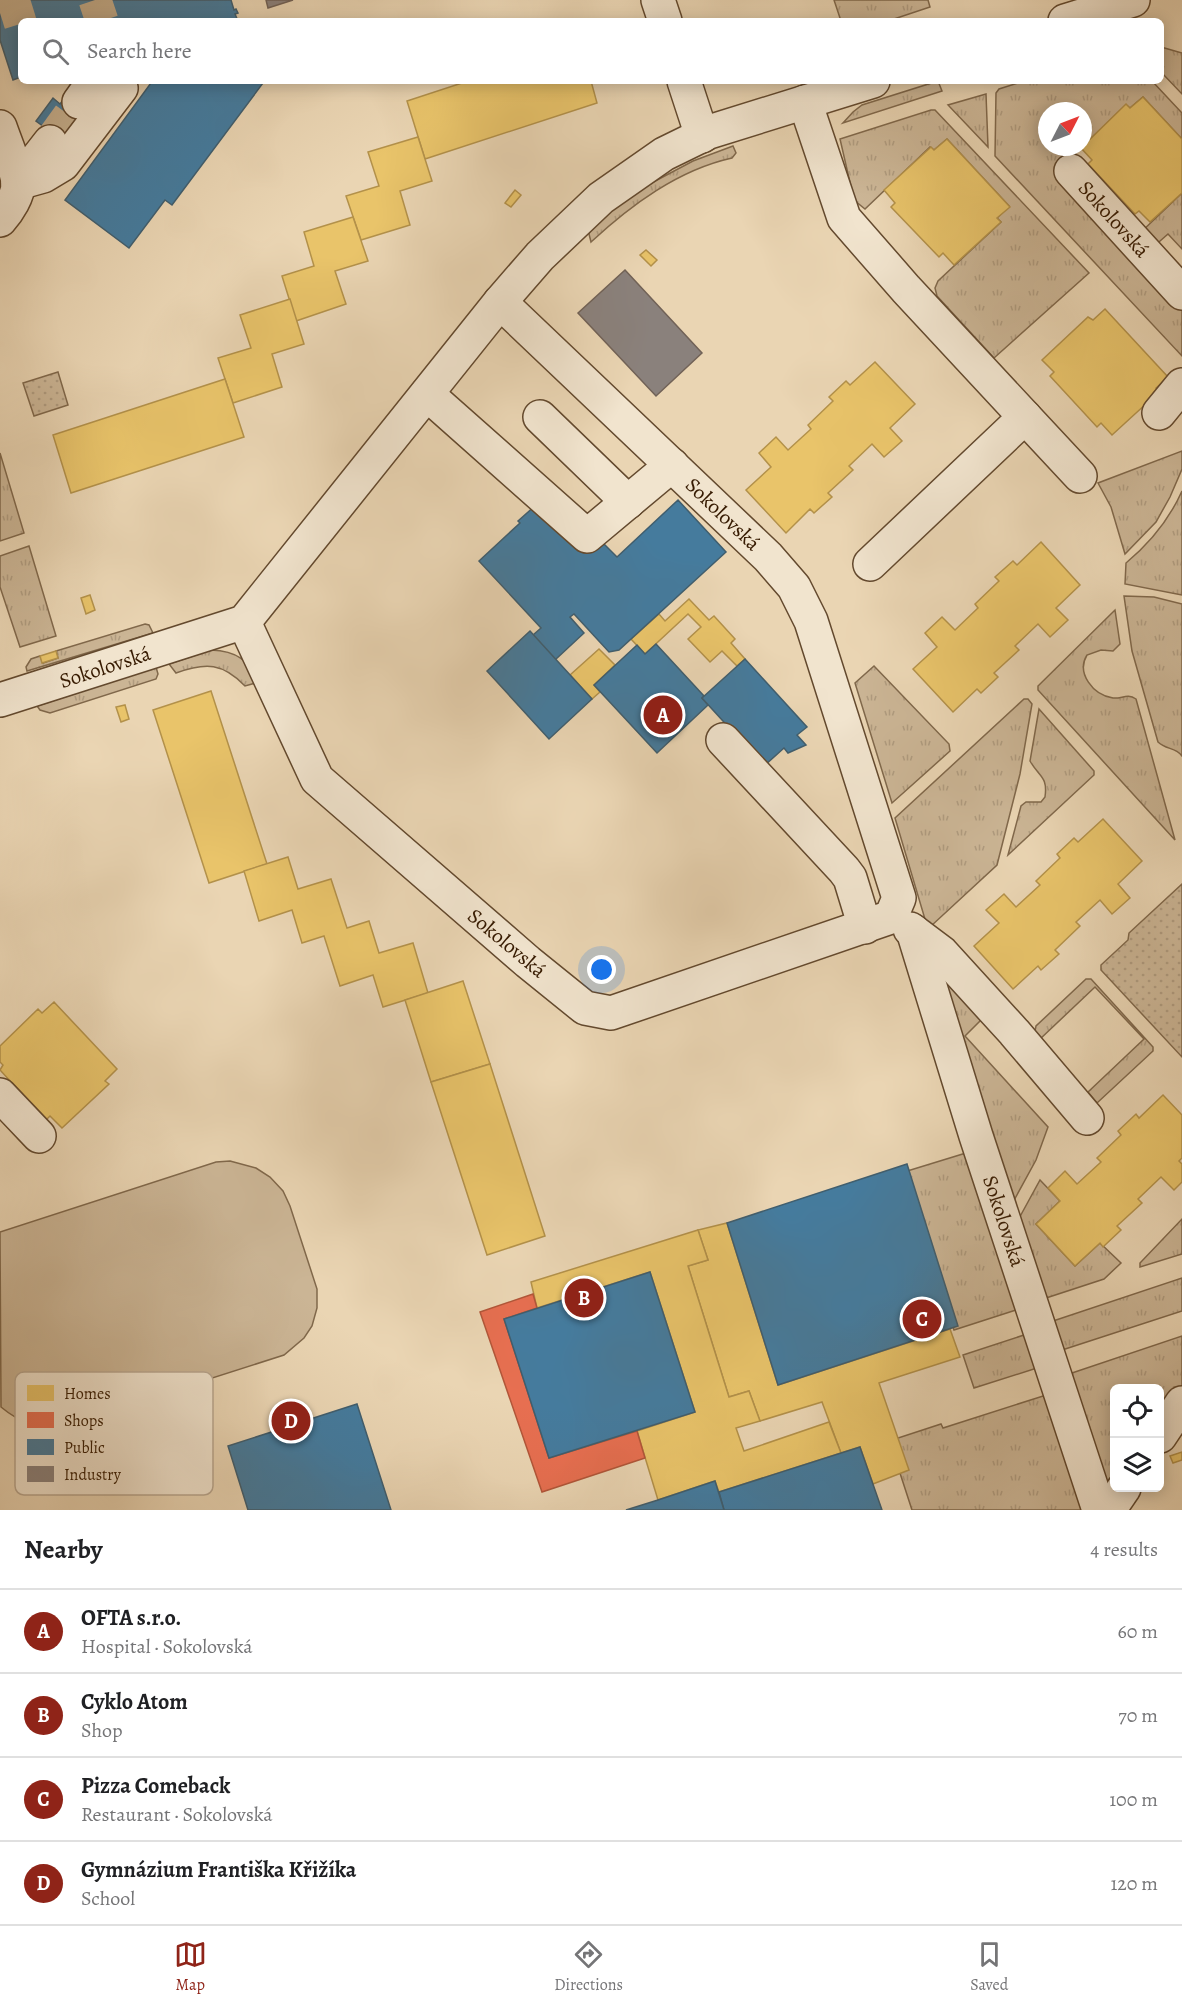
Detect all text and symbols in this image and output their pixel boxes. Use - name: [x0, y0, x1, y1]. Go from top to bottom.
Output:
- search box: [18, 18, 1164, 84]
- icon: search: [39, 35, 72, 68]
- text: Search here: [87, 36, 192, 66]
- north arrow: [1038, 102, 1092, 156]
- street label: Sokolovská: [1072, 175, 1156, 264]
- street label: Sokolovská: [679, 471, 767, 557]
- street label: Sokolovská: [56, 639, 154, 695]
- pin: A: [644, 692, 682, 738]
- street label: Sokolovská: [462, 902, 552, 984]
- your location: [587, 955, 616, 984]
- street label: Sokolovská: [976, 1172, 1032, 1270]
- pin: B: [564, 1276, 604, 1320]
- pin: C: [902, 1296, 942, 1342]
- legend: [15, 1372, 213, 1495]
- text: Homes: [64, 1383, 111, 1405]
- map controls: [1110, 1384, 1164, 1492]
- button: locate: [1110, 1384, 1164, 1438]
- pin: D: [272, 1398, 310, 1444]
- text: Shops: [64, 1410, 104, 1432]
- text: Public: [64, 1437, 105, 1459]
- button: layers: [1110, 1438, 1164, 1492]
- text: Industry: [64, 1464, 122, 1486]
- text: Nearby: [24, 1532, 103, 1567]
- text: 4 results: [1090, 1536, 1158, 1563]
- text: OFTA s.r.o.: [81, 1603, 181, 1633]
- text: A: [37, 1618, 50, 1645]
- text: 60 m: [1118, 1618, 1158, 1645]
- text: Hospital · Sokolovská: [81, 1633, 253, 1660]
- text: Cyklo Atom: [81, 1687, 188, 1717]
- text: B: [37, 1702, 50, 1729]
- text: 70 m: [1118, 1702, 1158, 1729]
- text: Shop: [81, 1717, 123, 1744]
- text: Pizza Comeback: [81, 1771, 230, 1801]
- text: C: [37, 1786, 50, 1813]
- text: 100 m: [1109, 1786, 1158, 1813]
- text: Restaurant · Sokolovská: [81, 1801, 273, 1828]
- text: Gymnázium Františka Křižíka: [81, 1855, 357, 1885]
- text: D: [37, 1870, 50, 1897]
- text: 120 m: [1110, 1870, 1158, 1897]
- text: School: [81, 1885, 135, 1912]
- tab: Map: [174, 1938, 207, 1996]
- tab: Directions: [554, 1938, 623, 1996]
- tab: Saved: [970, 1938, 1008, 1996]

